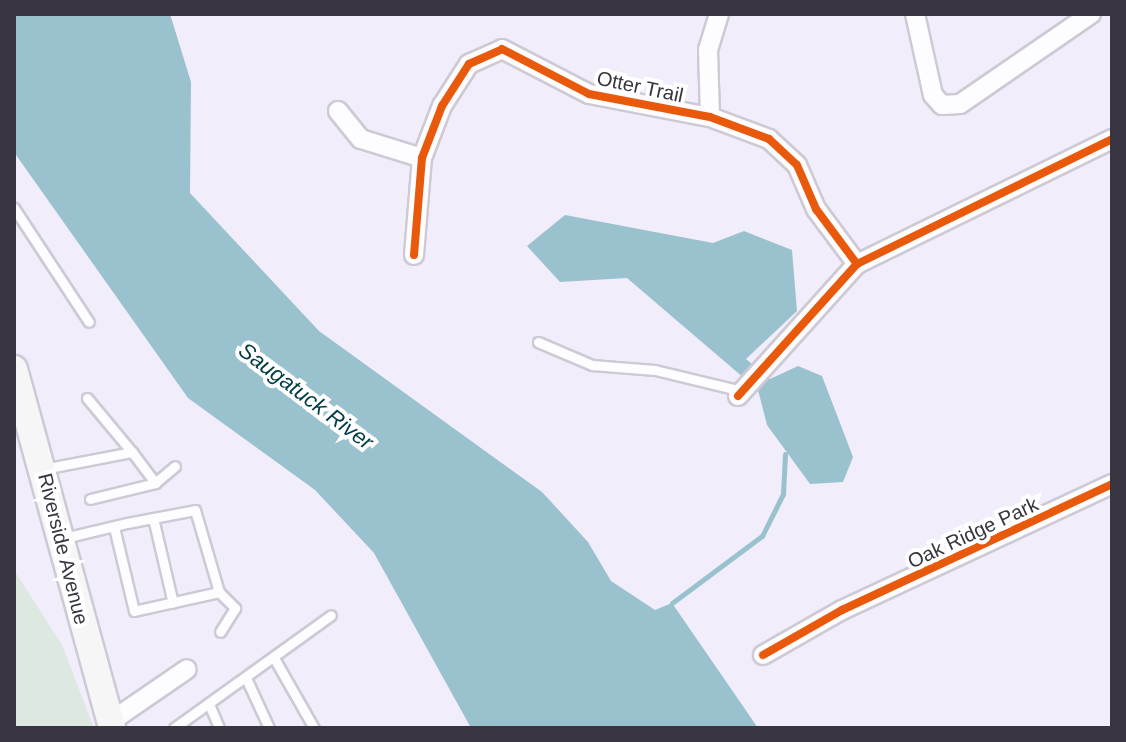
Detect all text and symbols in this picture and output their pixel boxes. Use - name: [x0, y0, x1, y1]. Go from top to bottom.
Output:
- street label: Otter Trail: [594, 66, 686, 108]
- water label: Saugatuck River: [234, 337, 378, 455]
- street label: Riverside Avenue: [32, 470, 94, 628]
- street label: Oak Ridge Park: [904, 492, 1042, 574]

